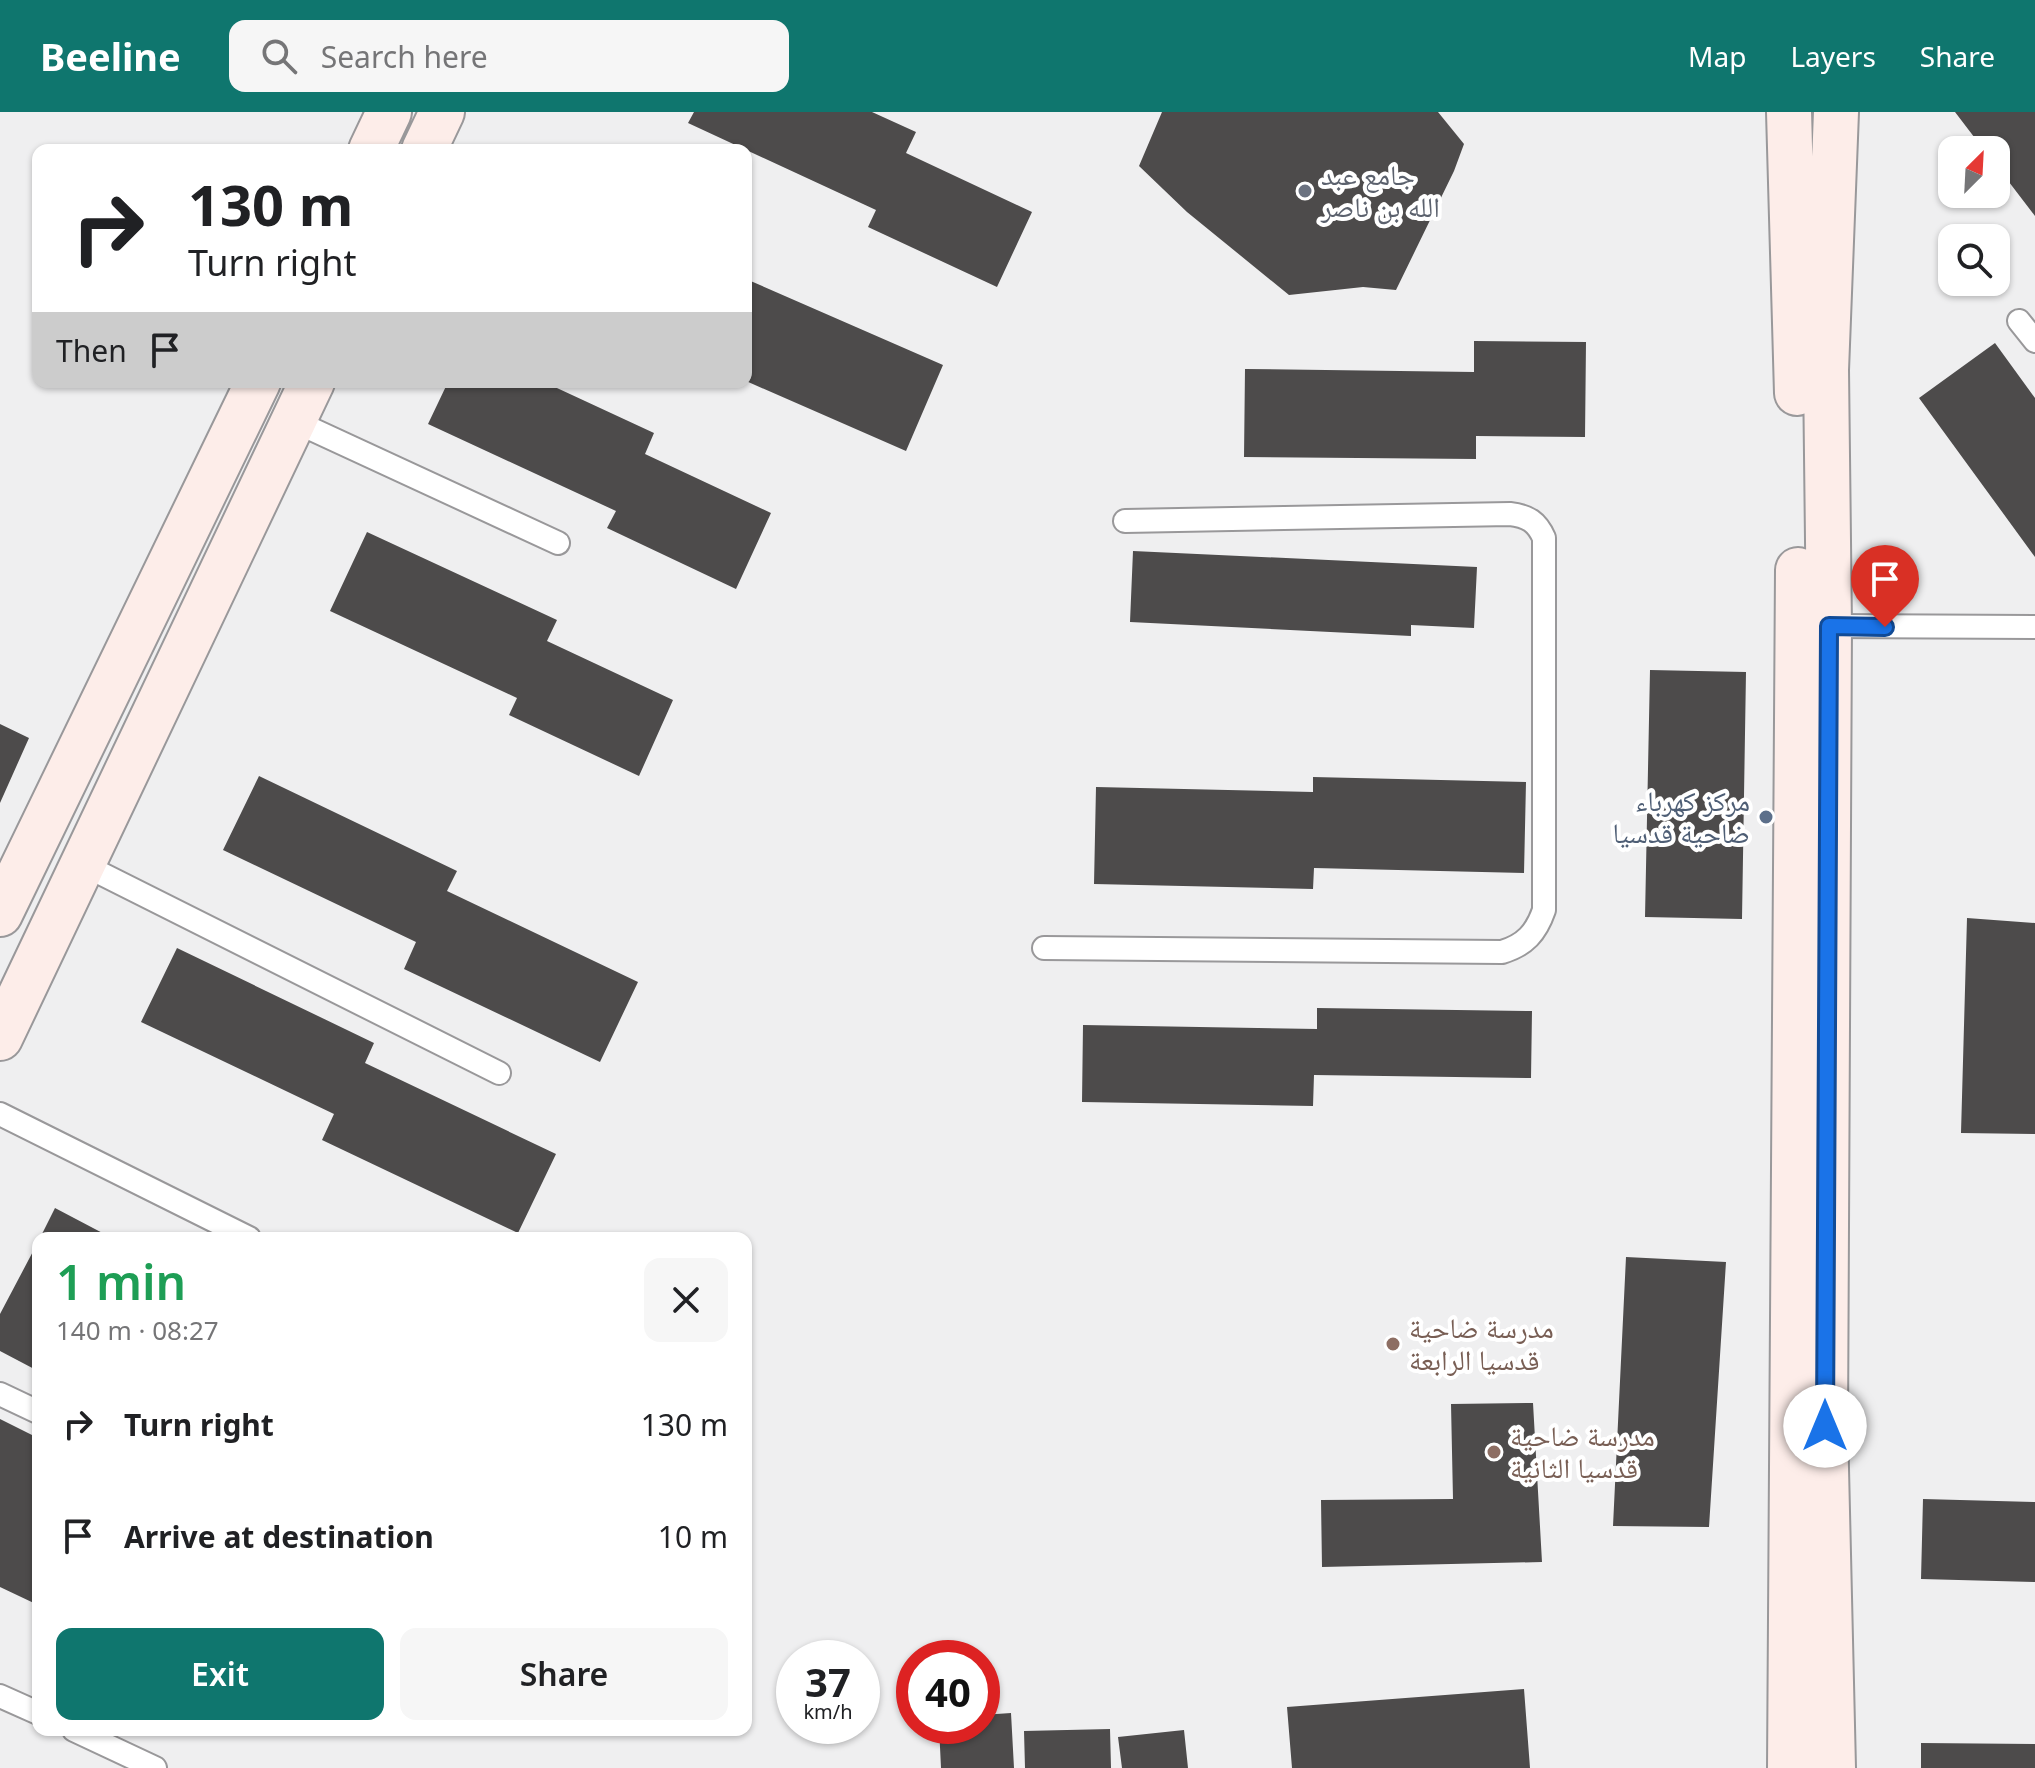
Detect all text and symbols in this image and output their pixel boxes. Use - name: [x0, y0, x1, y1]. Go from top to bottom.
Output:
- search box: [229, 20, 789, 92]
- text: Beeline: [40, 30, 181, 82]
- icon: search: [257, 34, 301, 78]
- text: Search here: [321, 36, 488, 77]
- text: Map: [1688, 37, 1746, 75]
- text: Layers: [1790, 37, 1876, 75]
- text: Share: [1920, 37, 1995, 75]
- north arrow: [1938, 136, 2010, 208]
- map controls: [1938, 136, 2010, 296]
- place label: جامع عبد الله بن ناصر: [1320, 155, 1440, 225]
- text: 130 m: [188, 166, 353, 242]
- icon: right: [56, 176, 160, 280]
- marker: جامع عبد الله بن ناصر: [1296, 182, 1314, 200]
- button: search: [1938, 224, 2010, 296]
- text: Turn right: [188, 238, 356, 287]
- icon: arrive: [143, 328, 187, 372]
- text: Then: [56, 330, 127, 371]
- pin: [1851, 545, 1919, 627]
- icon: arrive: [1863, 557, 1907, 601]
- place label: مركز كهرباء ضاحية قدسيا: [1612, 781, 1750, 851]
- marker: مركز كهرباء ضاحية قدسيا: [1757, 808, 1775, 826]
- text: 1 min: [56, 1249, 186, 1314]
- button: close: [644, 1258, 728, 1342]
- place label: مدرسة ضاحية قدسيا الرابعة: [1409, 1308, 1554, 1378]
- text: 140 m · 08:27: [56, 1312, 219, 1348]
- marker: مدرسة ضاحية قدسيا الرابعة: [1384, 1335, 1402, 1353]
- position arrow: [1783, 1384, 1867, 1468]
- icon: right: [56, 1402, 100, 1446]
- text: Turn right: [124, 1404, 274, 1445]
- text: 130 m: [641, 1404, 728, 1445]
- place label: مدرسة ضاحية قدسيا الثانية: [1510, 1416, 1655, 1486]
- marker: مدرسة ضاحية قدسيا الثانية: [1485, 1443, 1503, 1461]
- icon: arrive: [56, 1514, 100, 1558]
- text: Arrive at destination: [124, 1516, 434, 1557]
- text: 10 m: [658, 1516, 728, 1557]
- button: Exit: [56, 1628, 384, 1720]
- button: Share: [400, 1628, 728, 1720]
- speed limit sign: 40: [896, 1640, 1000, 1744]
- text: 37: [805, 1654, 851, 1709]
- text: km/h: [803, 1698, 853, 1725]

